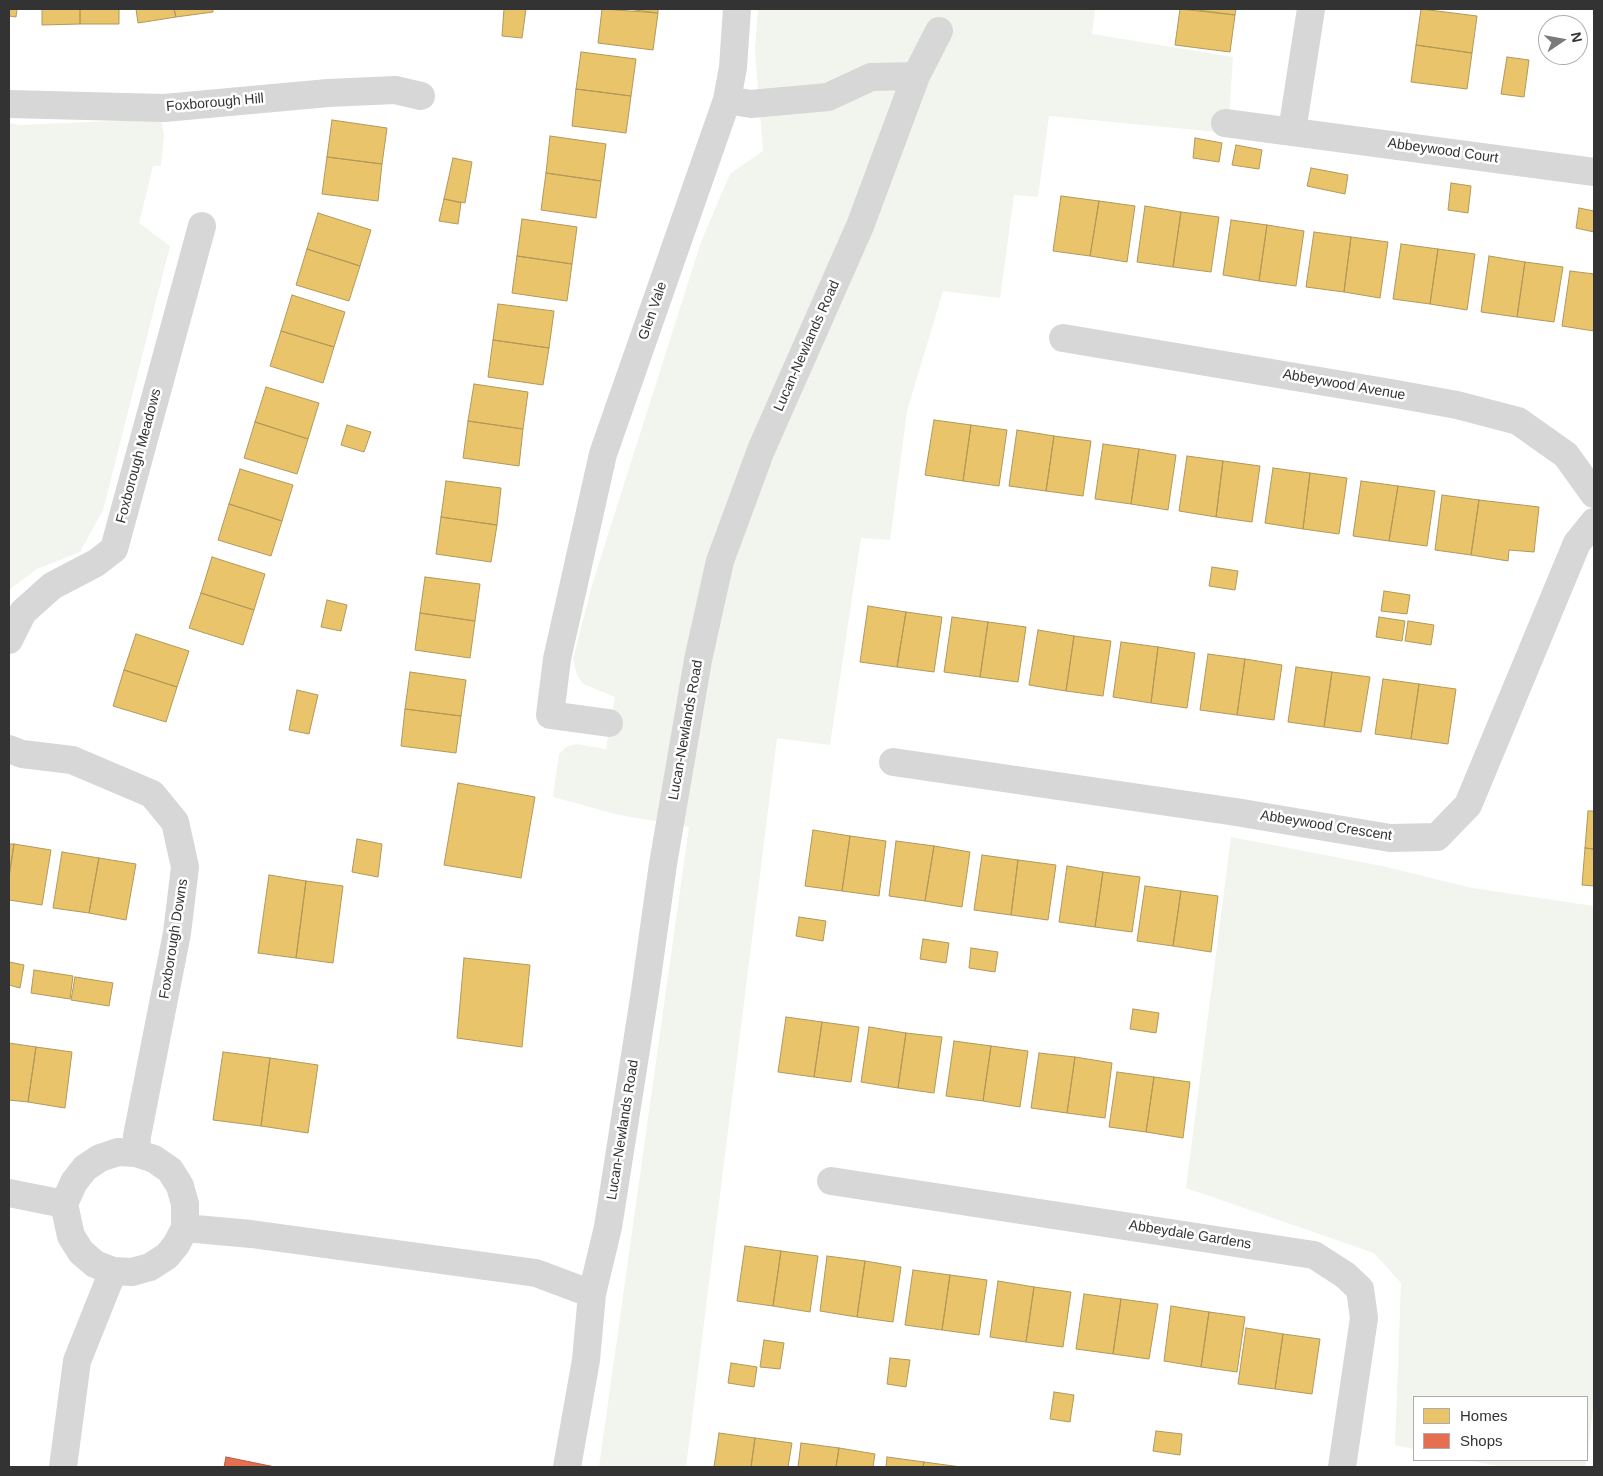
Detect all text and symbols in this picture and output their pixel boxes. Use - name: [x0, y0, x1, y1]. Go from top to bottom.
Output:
- north arrow: [1538, 15, 1588, 65]
- text: N: [1568, 30, 1586, 44]
- street label: Foxborough Hill: [165, 90, 265, 116]
- street label: Abbeywood Court: [1387, 135, 1499, 167]
- street label: Lucan-Newlands Road: [771, 278, 843, 414]
- street label: Glen Vale: [635, 280, 671, 342]
- street label: Abbeywood Avenue: [1281, 366, 1407, 404]
- street label: Foxborough Meadows: [113, 387, 165, 525]
- street label: Lucan-Newlands Road: [665, 659, 707, 801]
- street label: Abbeywood Crescent: [1259, 807, 1393, 845]
- street label: Foxborough Downs: [156, 878, 192, 1000]
- street label: Lucan-Newlands Road: [604, 1059, 642, 1201]
- street label: Abbeydale Gardens: [1128, 1217, 1252, 1253]
- legend: [1413, 1396, 1588, 1461]
- text: Homes: [1460, 1407, 1508, 1424]
- text: Shops: [1460, 1432, 1503, 1449]

